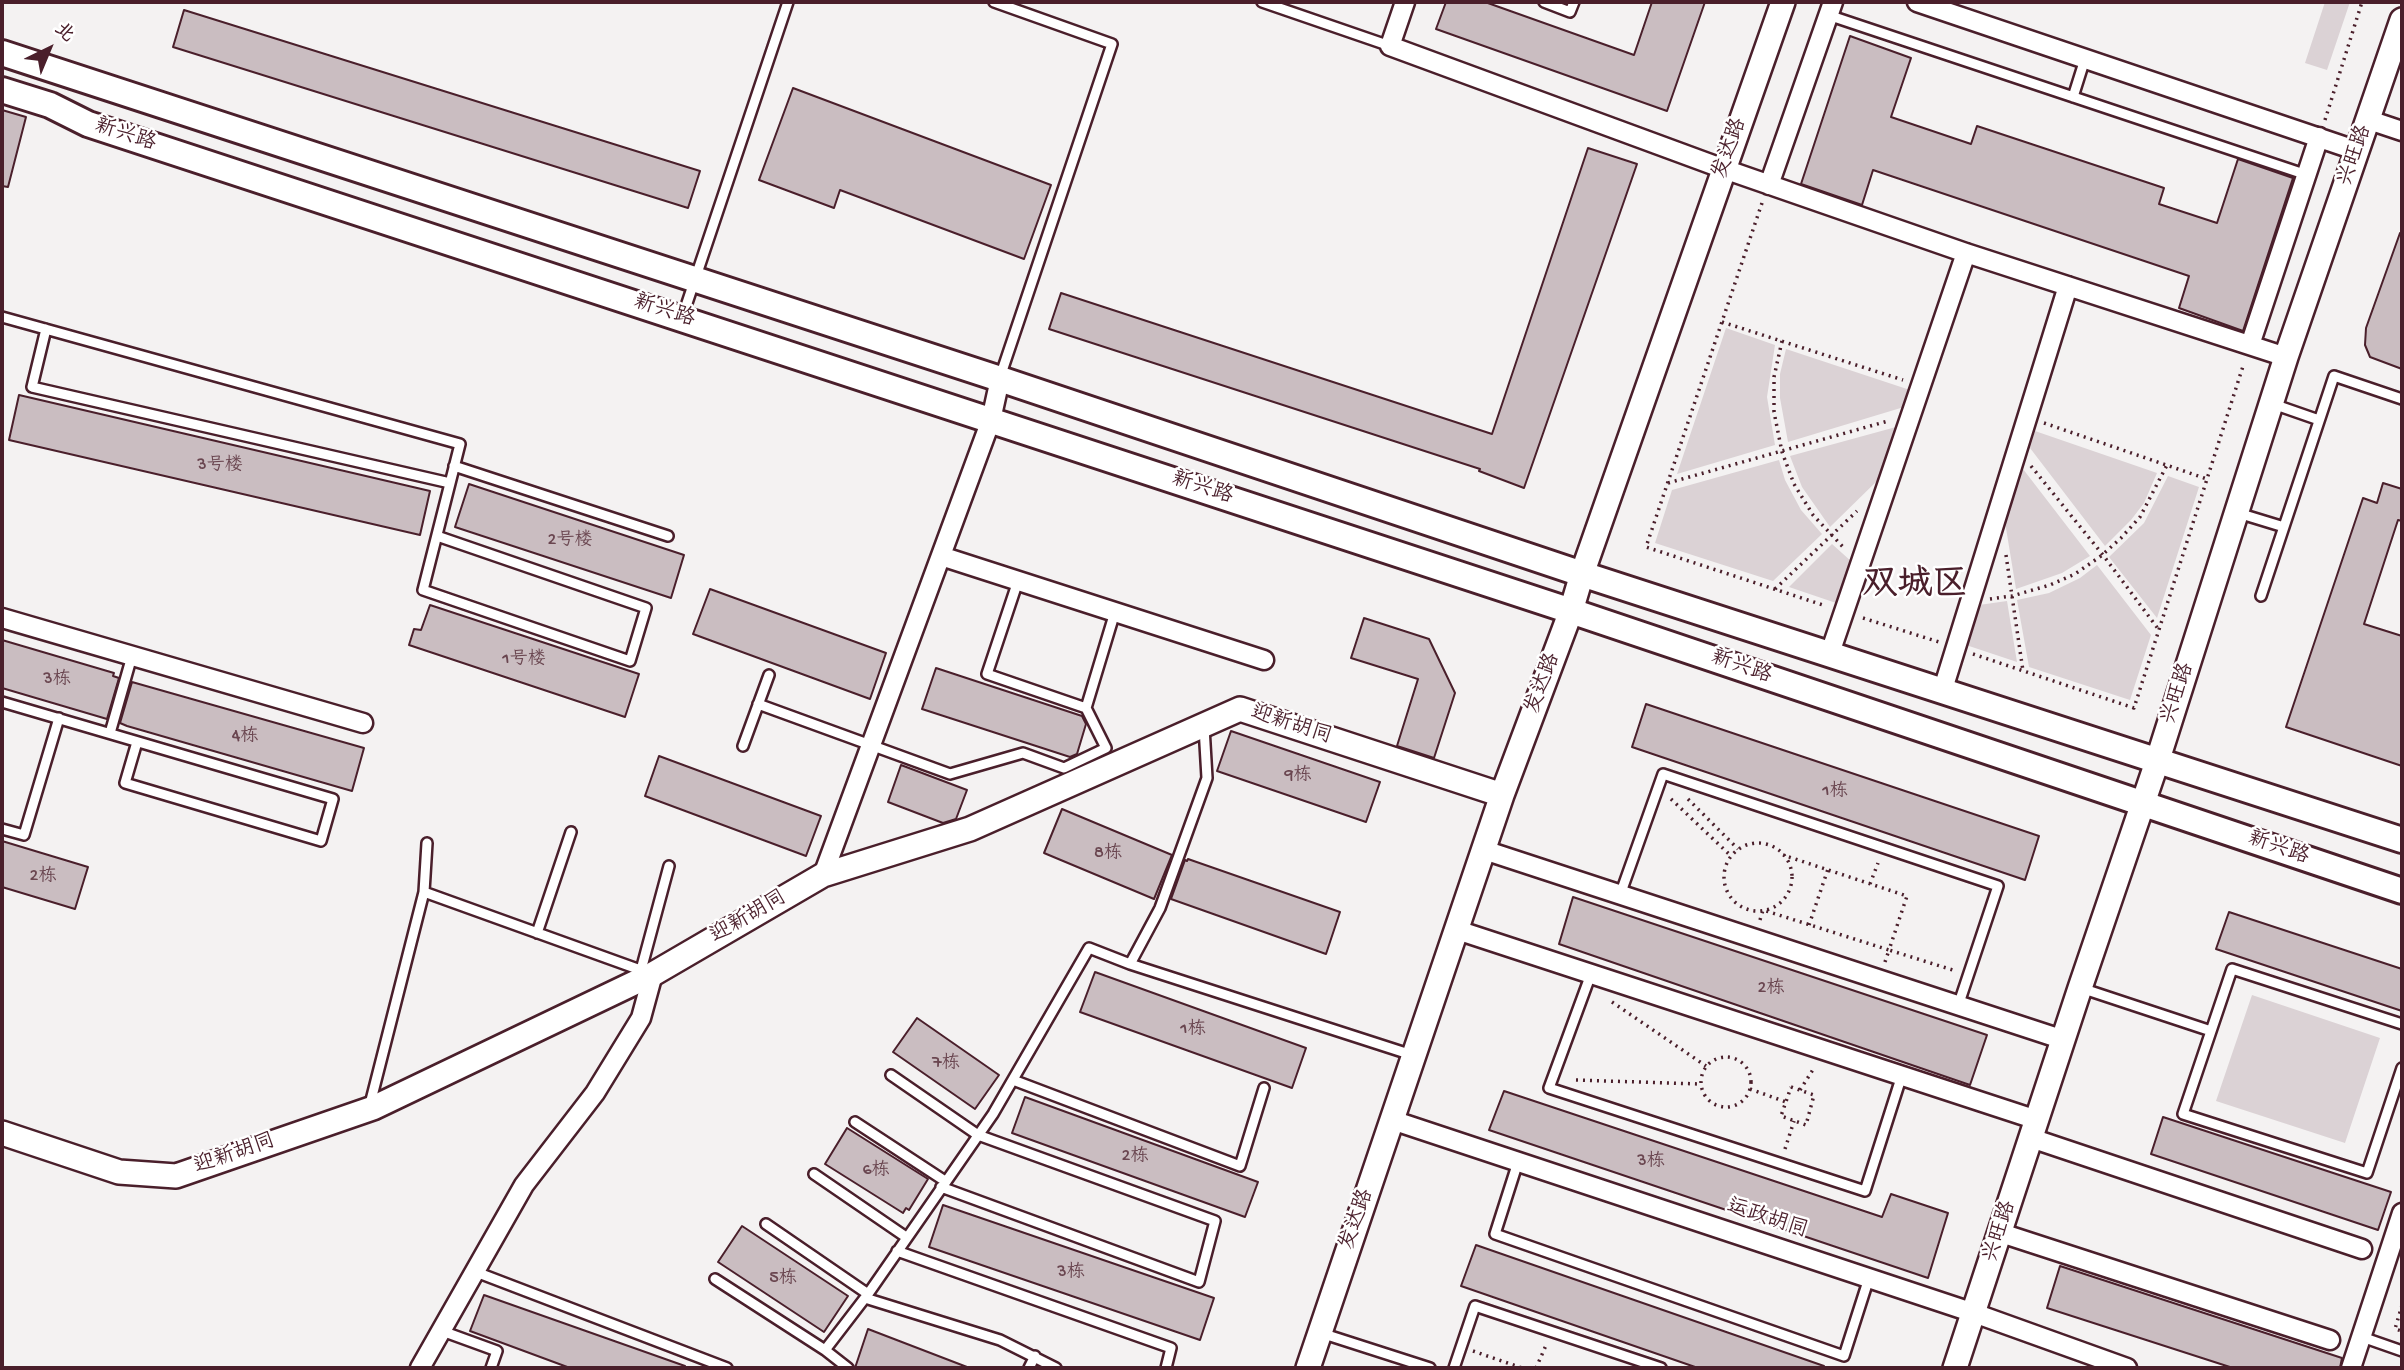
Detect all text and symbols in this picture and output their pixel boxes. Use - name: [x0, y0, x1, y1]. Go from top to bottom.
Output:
- north arrow: [14, 14, 84, 84]
- text: 北: [49, 18, 78, 48]
- street label: 新兴路: [91, 114, 159, 158]
- street label: 发达路: [1709, 115, 1753, 183]
- street label: 兴旺路: [2334, 122, 2378, 190]
- street label: 新兴路: [630, 290, 698, 334]
- house number: 3号楼: [197, 455, 243, 477]
- street label: 新兴路: [1168, 467, 1236, 511]
- house number: 2号楼: [548, 530, 592, 552]
- district label: 双城区: [1863, 567, 1967, 609]
- street label: 新兴路: [1707, 646, 1775, 690]
- house number: 1号楼: [502, 649, 546, 671]
- street label: 发达路: [1521, 650, 1567, 718]
- street label: 兴旺路: [2157, 660, 2201, 728]
- house number: 3栋: [43, 669, 71, 691]
- street label: 迎新胡同: [1247, 701, 1335, 751]
- house number: 4栋: [232, 726, 258, 748]
- house number: 9栋: [1284, 765, 1312, 787]
- house number: 1栋: [1822, 781, 1848, 803]
- street label: 新兴路: [2244, 827, 2312, 871]
- house number: 8栋: [1094, 843, 1122, 865]
- house number: 2栋: [30, 866, 56, 888]
- street label: 迎新胡同: [706, 886, 792, 950]
- house number: 2栋: [1758, 978, 1784, 1000]
- house number: 1栋: [1180, 1019, 1206, 1041]
- house number: 7栋: [932, 1053, 960, 1075]
- street label: 迎新胡同: [191, 1129, 279, 1181]
- house number: 2栋: [1122, 1146, 1148, 1168]
- house number: 3栋: [1637, 1151, 1665, 1173]
- house number: 6栋: [862, 1160, 890, 1182]
- street label: 发达路: [1336, 1186, 1380, 1254]
- street label: 运政胡同: [1723, 1195, 1811, 1245]
- street label: 兴旺路: [1979, 1198, 2023, 1266]
- house number: 3栋: [1057, 1262, 1085, 1284]
- house number: 5栋: [769, 1268, 797, 1290]

